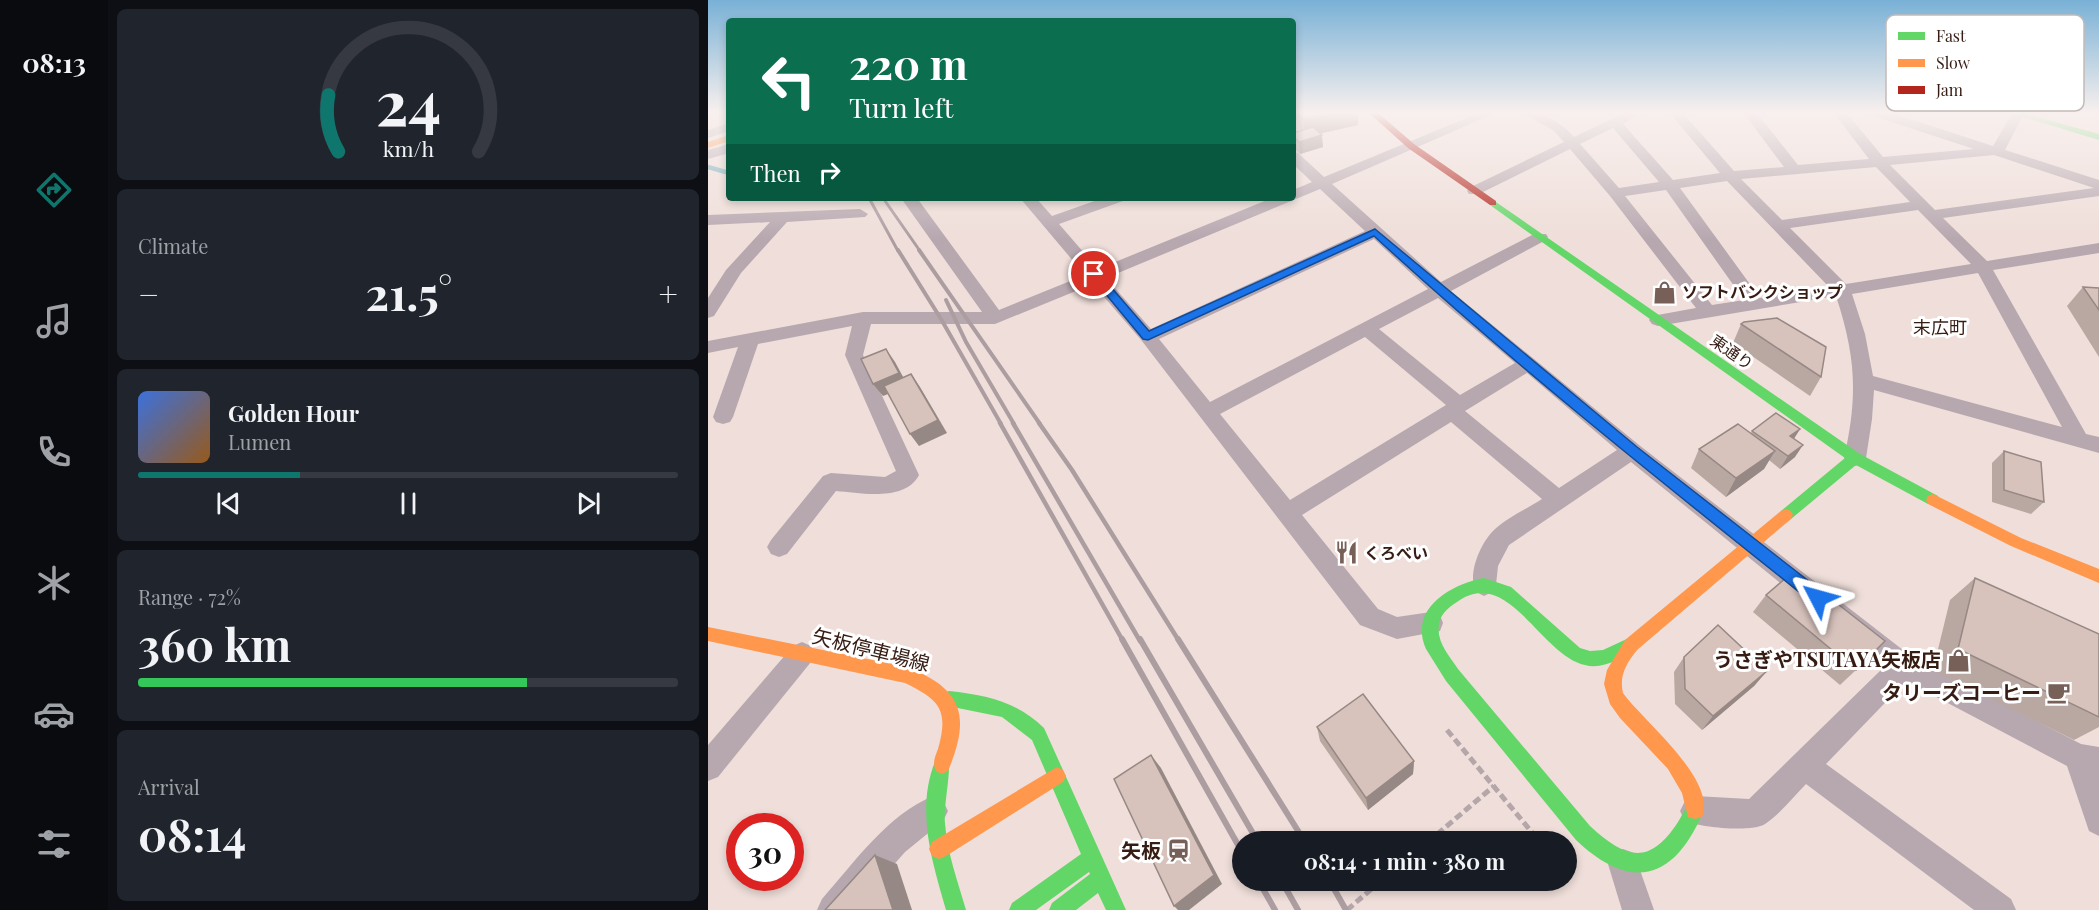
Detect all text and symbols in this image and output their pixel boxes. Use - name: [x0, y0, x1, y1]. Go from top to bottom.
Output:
- legend: [1886, 15, 2084, 111]
- text: Fast: [1936, 25, 1966, 46]
- text: 220 m: [849, 35, 968, 91]
- icon: left: [750, 42, 828, 120]
- text: 08:13: [22, 44, 86, 80]
- text: Slow: [1936, 52, 1971, 73]
- text: 24: [375, 58, 441, 142]
- text: Jam: [1935, 79, 1963, 100]
- text: Turn left: [849, 89, 953, 125]
- text: km/h: [382, 134, 434, 162]
- icon: right: [813, 156, 846, 189]
- text: Then: [750, 158, 801, 188]
- icon: directions: [33, 169, 75, 211]
- text: Climate: [138, 232, 208, 259]
- pin: [1068, 248, 1119, 299]
- icon: arrive: [1077, 257, 1110, 290]
- text: 21.5°: [366, 262, 452, 322]
- text: −: [138, 271, 159, 315]
- text: +: [659, 271, 678, 315]
- shop icon: ソフトバンクショップ: [1651, 279, 1677, 305]
- place label: ソフトバンクショップ: [1682, 281, 1843, 302]
- icon: music: [33, 300, 75, 342]
- district label: 末広町: [1913, 315, 1967, 339]
- street label: 東通り: [1707, 329, 1758, 374]
- text: Golden Hour: [228, 398, 359, 428]
- text: Lumen: [228, 428, 291, 455]
- icon: phone: [33, 431, 75, 473]
- icon: previous: [212, 487, 245, 520]
- icon: pause: [392, 487, 425, 520]
- icon: next: [572, 487, 605, 520]
- restaurant icon: くろべい: [1333, 540, 1359, 566]
- place label: くろべい: [1364, 542, 1428, 563]
- icon: climate: [33, 562, 75, 604]
- position arrow: [1786, 566, 1850, 630]
- text: Range · 72%: [138, 583, 241, 610]
- text: 360 km: [138, 613, 291, 673]
- street label: 矢板停車場線: [810, 621, 933, 676]
- place label: うさぎやTSUTAYA矢板店: [1713, 645, 1941, 672]
- shop icon: うさぎやTSUTAYA矢板店: [1946, 647, 1972, 673]
- place label: タリーズコーヒー: [1882, 678, 2041, 705]
- cafe icon: タリーズコーヒー: [2046, 680, 2072, 706]
- icon: car: [33, 693, 75, 735]
- text: Arrival: [138, 773, 200, 800]
- text: 08:14: [138, 803, 246, 863]
- speed limit sign: 30: [726, 813, 804, 891]
- icon: filters: [33, 823, 75, 865]
- place label: 矢板: [1121, 836, 1161, 863]
- station icon: 矢板: [1166, 838, 1192, 864]
- text: 08:14 · 1 min · 380 m: [1304, 846, 1505, 876]

